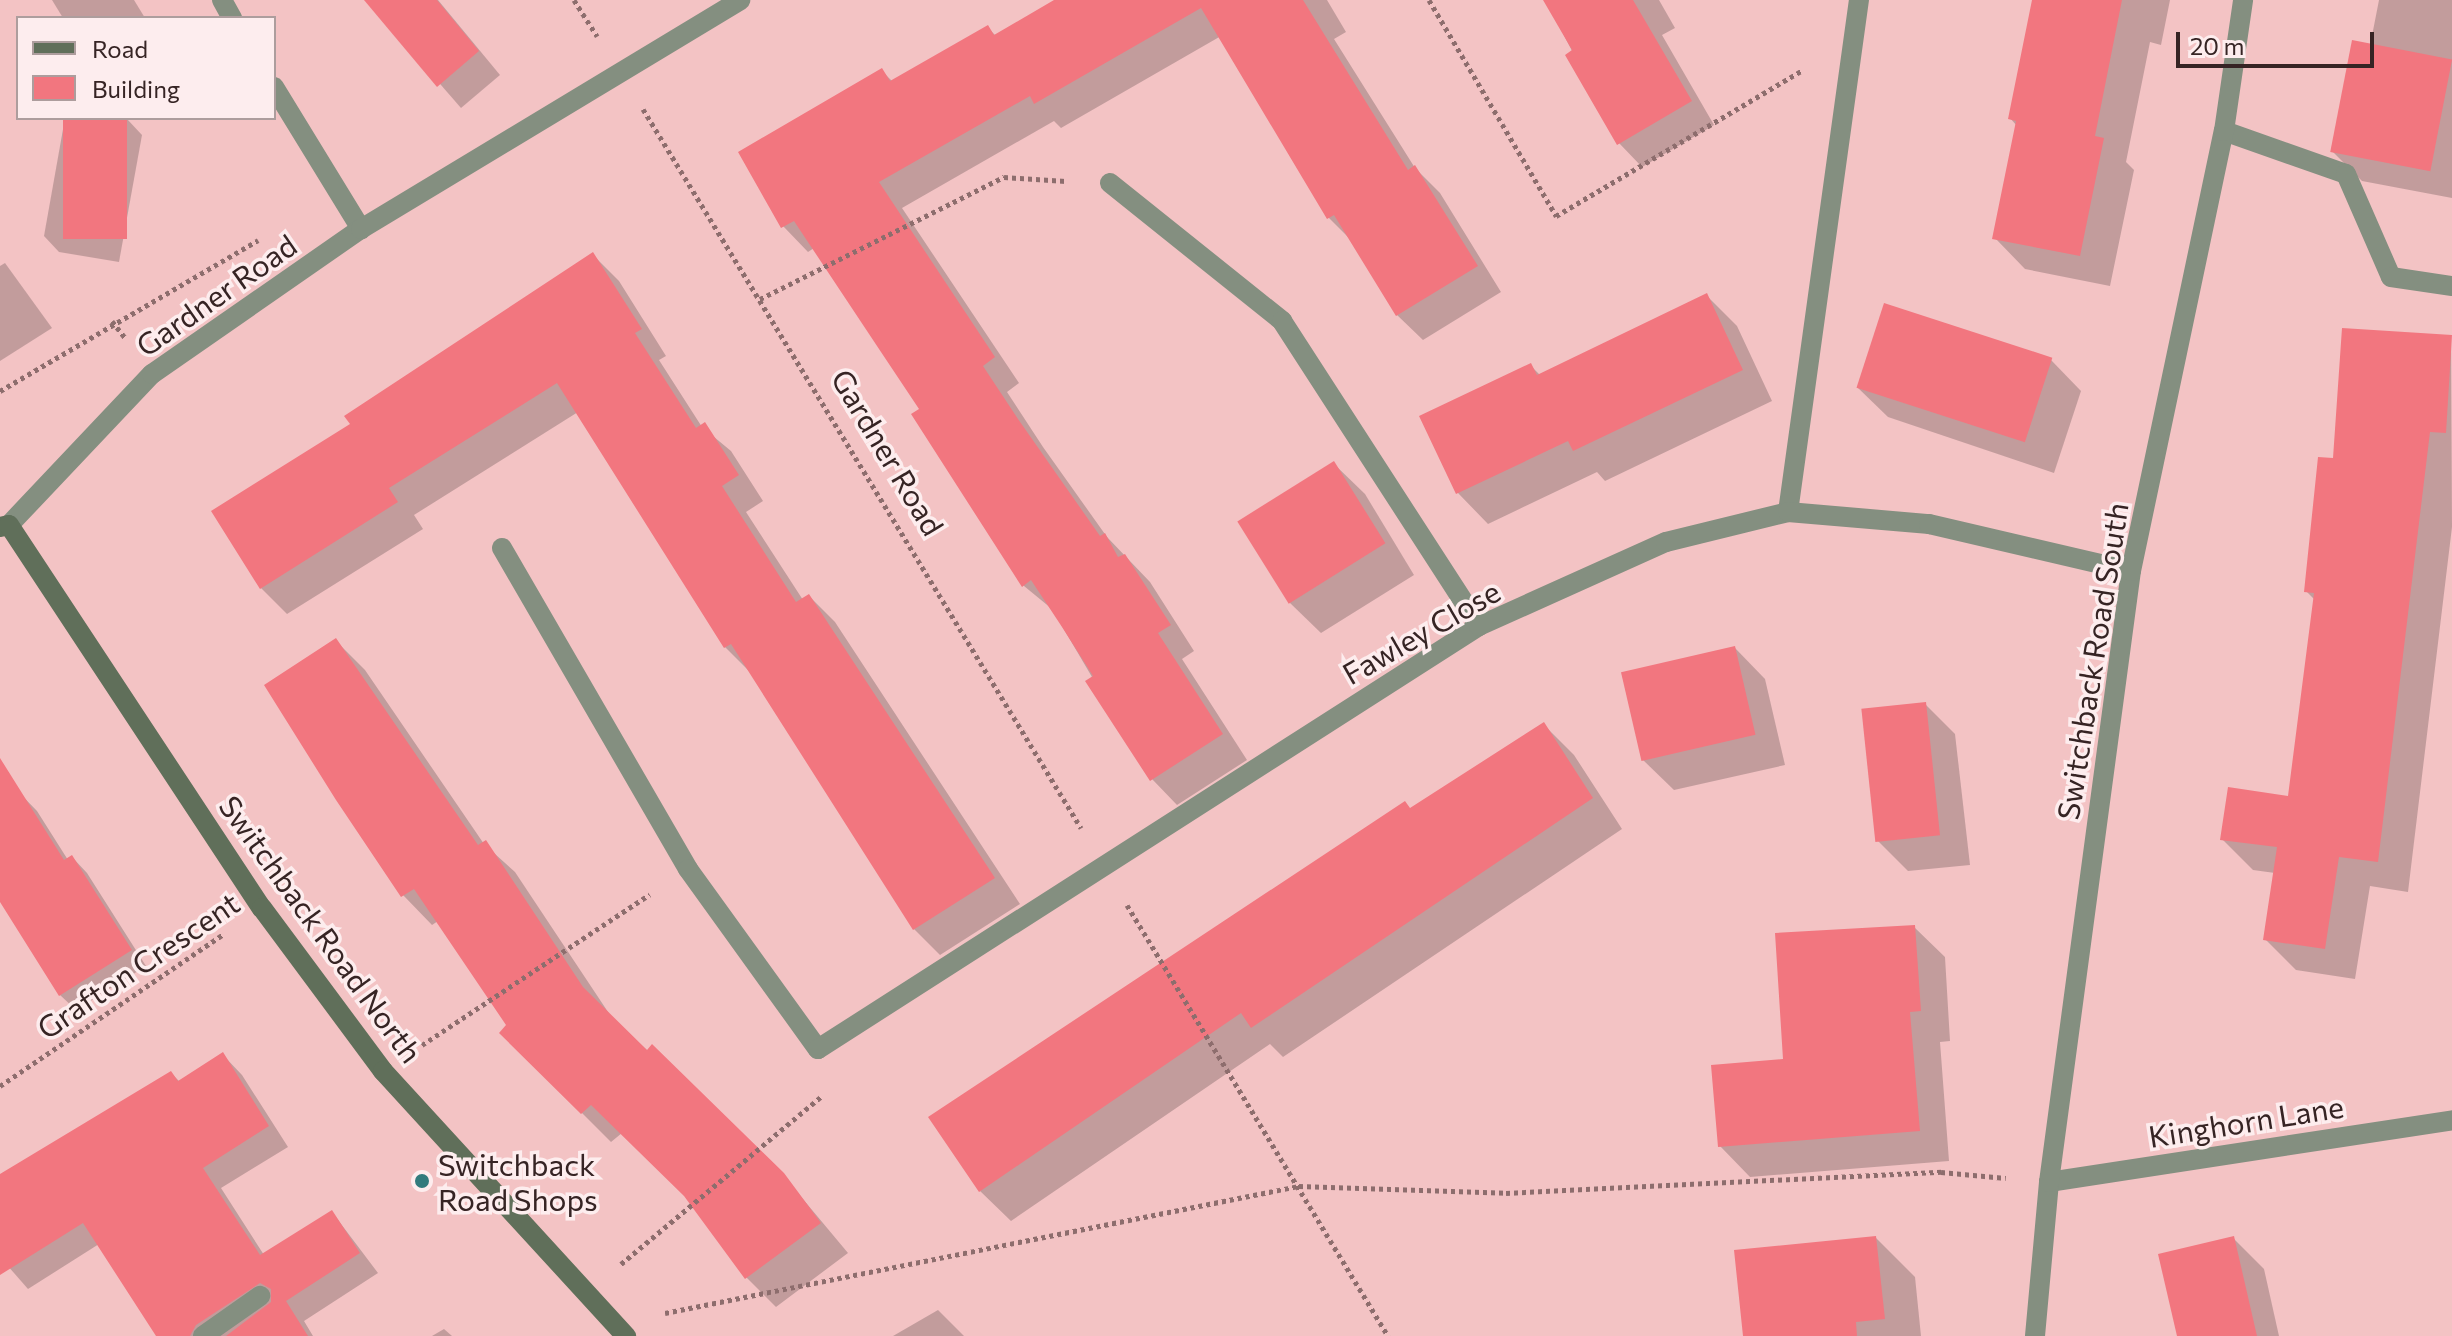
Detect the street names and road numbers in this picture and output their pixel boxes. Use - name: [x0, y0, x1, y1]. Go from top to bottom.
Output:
- street label: Gardner Road: [129, 227, 303, 363]
- street label: Gardner Road: [824, 362, 952, 542]
- street label: Switchback Road South: [2049, 500, 2135, 822]
- street label: Fawley Close: [1336, 573, 1506, 691]
- street label: Switchback Road North: [212, 789, 430, 1069]
- street label: Grafton Crescent: [30, 884, 246, 1046]
- street label: Kinghorn Lane: [2146, 1088, 2346, 1154]

